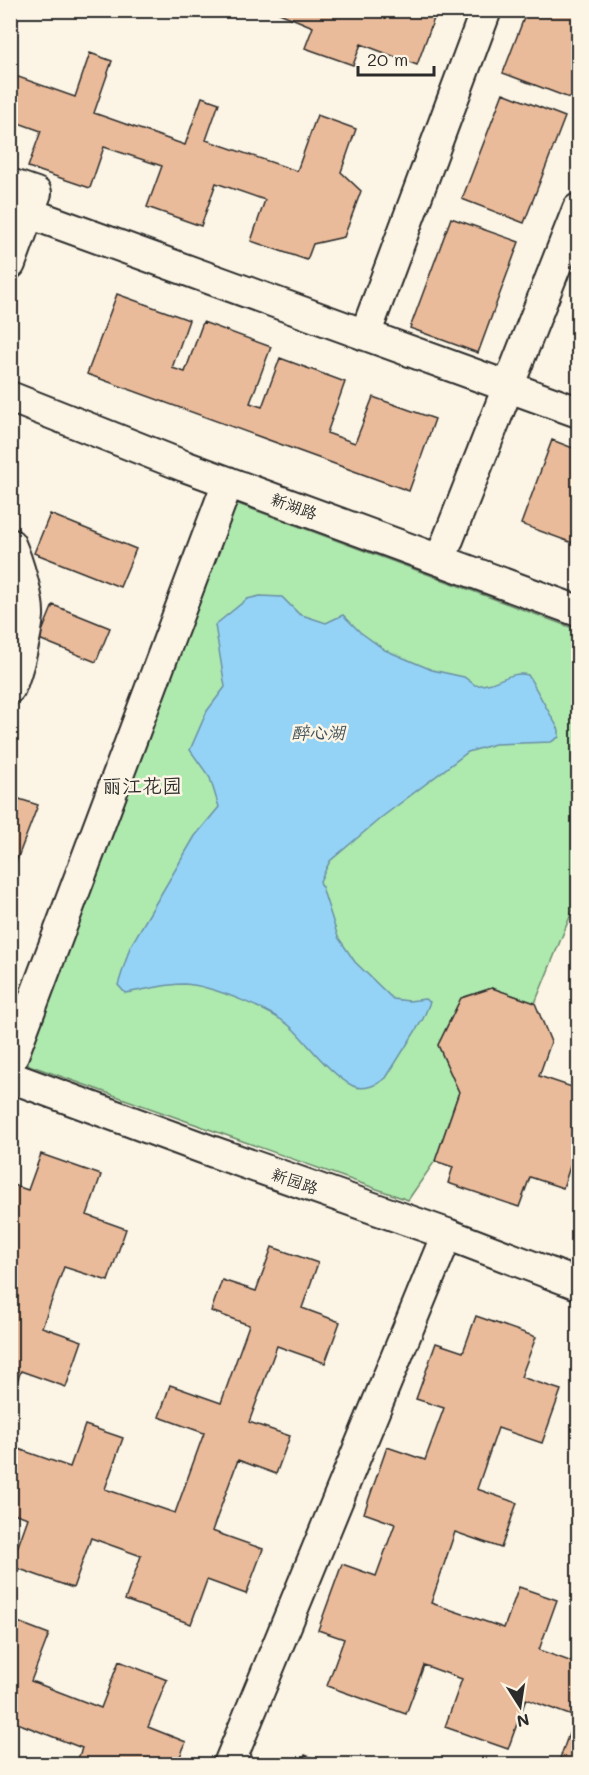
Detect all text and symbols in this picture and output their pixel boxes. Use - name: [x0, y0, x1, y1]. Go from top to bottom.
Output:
- scale bar: [358, 39, 434, 77]
- text: 20 m: [367, 47, 408, 71]
- street label: 新湖路: [268, 487, 320, 524]
- water label: 醉心湖: [291, 720, 347, 744]
- district label: 丽江花园: [102, 772, 182, 798]
- street label: 新园路: [269, 1163, 321, 1198]
- north arrow: [490, 1676, 550, 1736]
- text: N: [515, 1710, 531, 1733]

